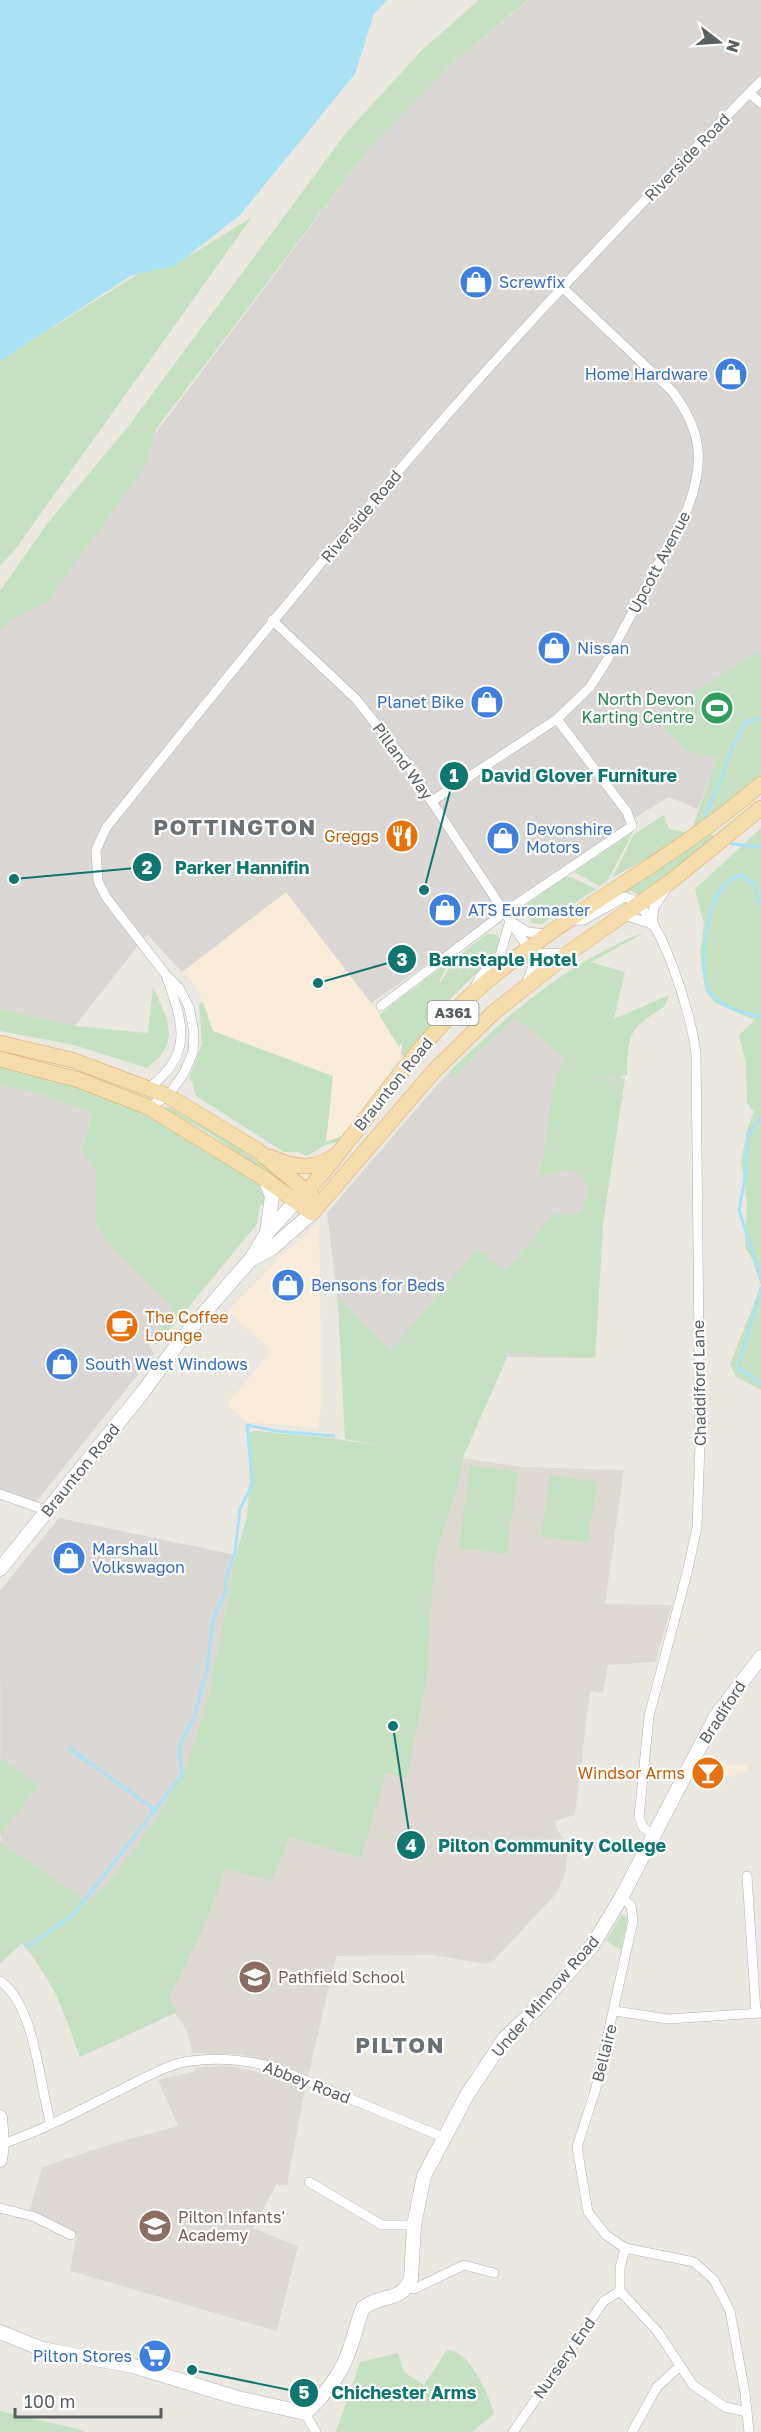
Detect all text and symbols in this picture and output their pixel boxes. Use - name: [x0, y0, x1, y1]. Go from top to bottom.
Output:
- north arrow: [689, 12, 749, 72]
- text: N: [722, 38, 745, 55]
- street label: Riverside Road: [640, 109, 734, 205]
- shop icon: Screwfix: [458, 264, 494, 300]
- place label: Screwfix: [499, 272, 566, 292]
- shop icon: Home Hardware: [713, 356, 749, 392]
- place label: Home Hardware: [585, 364, 708, 384]
- street label: Riverside Road: [317, 466, 405, 566]
- street label: Upcott Avenue: [624, 507, 694, 617]
- shop icon: Nissan: [536, 630, 572, 666]
- place label: Nissan: [577, 638, 629, 658]
- shop icon: Planet Bike: [469, 684, 505, 720]
- place label: North Devon Karting Centre: [582, 689, 694, 727]
- sports icon: North Devon Karting Centre: [699, 690, 735, 726]
- place label: Planet Bike: [377, 692, 464, 712]
- street label: Pilland Way: [368, 719, 438, 803]
- callout: David Glover Furniture: [439, 758, 689, 794]
- text: 1: [449, 764, 459, 786]
- text: David Glover Furniture: [481, 764, 677, 786]
- district label: POTTINGTON: [153, 813, 317, 840]
- restaurant icon: Greggs: [384, 818, 420, 854]
- place label: Devonshire Motors: [526, 819, 612, 857]
- shop icon: Devonshire Motors: [485, 820, 521, 856]
- place label: Greggs: [324, 826, 379, 846]
- callout: Parker Hannifin: [132, 849, 321, 885]
- text: 2: [142, 856, 153, 878]
- text: Parker Hannifin: [175, 856, 309, 878]
- shop icon: ATS Euromaster: [427, 892, 463, 928]
- place label: ATS Euromaster: [468, 900, 590, 920]
- callout: Barnstaple Hotel: [387, 941, 590, 977]
- text: 3: [397, 948, 408, 970]
- text: Barnstaple Hotel: [428, 948, 578, 970]
- road number: A361: [428, 1001, 478, 1025]
- street label: Braunton Road: [349, 1033, 437, 1135]
- shop icon: Bensons for Beds: [270, 1267, 306, 1303]
- place label: Bensons for Beds: [311, 1275, 445, 1295]
- place label: The Coffee Lounge: [145, 1307, 229, 1345]
- cafe icon: The Coffee Lounge: [104, 1308, 140, 1344]
- street label: Chaddiford Lane: [688, 1320, 710, 1446]
- shop icon: South West Windows: [44, 1346, 80, 1382]
- place label: South West Windows: [85, 1354, 248, 1374]
- street label: Braunton Road: [36, 1419, 124, 1521]
- place label: Marshall Volkswagon: [92, 1539, 185, 1577]
- shop icon: Marshall Volkswagon: [51, 1540, 87, 1576]
- street label: Bradiford: [694, 1677, 750, 1747]
- bar icon: Windsor Arms: [690, 1755, 726, 1791]
- place label: Windsor Arms: [578, 1763, 685, 1783]
- callout: Pilton Community College: [396, 1827, 678, 1863]
- text: 4: [405, 1834, 417, 1856]
- text: Pilton Community College: [438, 1834, 666, 1856]
- street label: Under Minnow Road: [487, 1931, 603, 2061]
- school or university icon: Pathfield School: [237, 1959, 273, 1995]
- place label: Pathfield School: [278, 1967, 405, 1987]
- street label: Bellaire: [587, 2022, 621, 2084]
- district label: PILTON: [355, 2031, 445, 2058]
- street label: Abbey Road: [261, 2056, 353, 2108]
- place label: Pilton Infants' Academy: [178, 2207, 285, 2245]
- school or university icon: Pilton Infants' Academy: [137, 2208, 173, 2244]
- street label: Nursery End: [529, 2313, 599, 2403]
- supermarket icon: Pilton Stores: [137, 2338, 173, 2374]
- place label: Pilton Stores: [33, 2346, 132, 2366]
- callout: Chichester Arms: [289, 2375, 488, 2411]
- scale bar: [15, 2381, 160, 2419]
- text: 5: [299, 2381, 310, 2403]
- text: Chichester Arms: [331, 2381, 477, 2403]
- text: 100 m: [24, 2390, 75, 2412]

